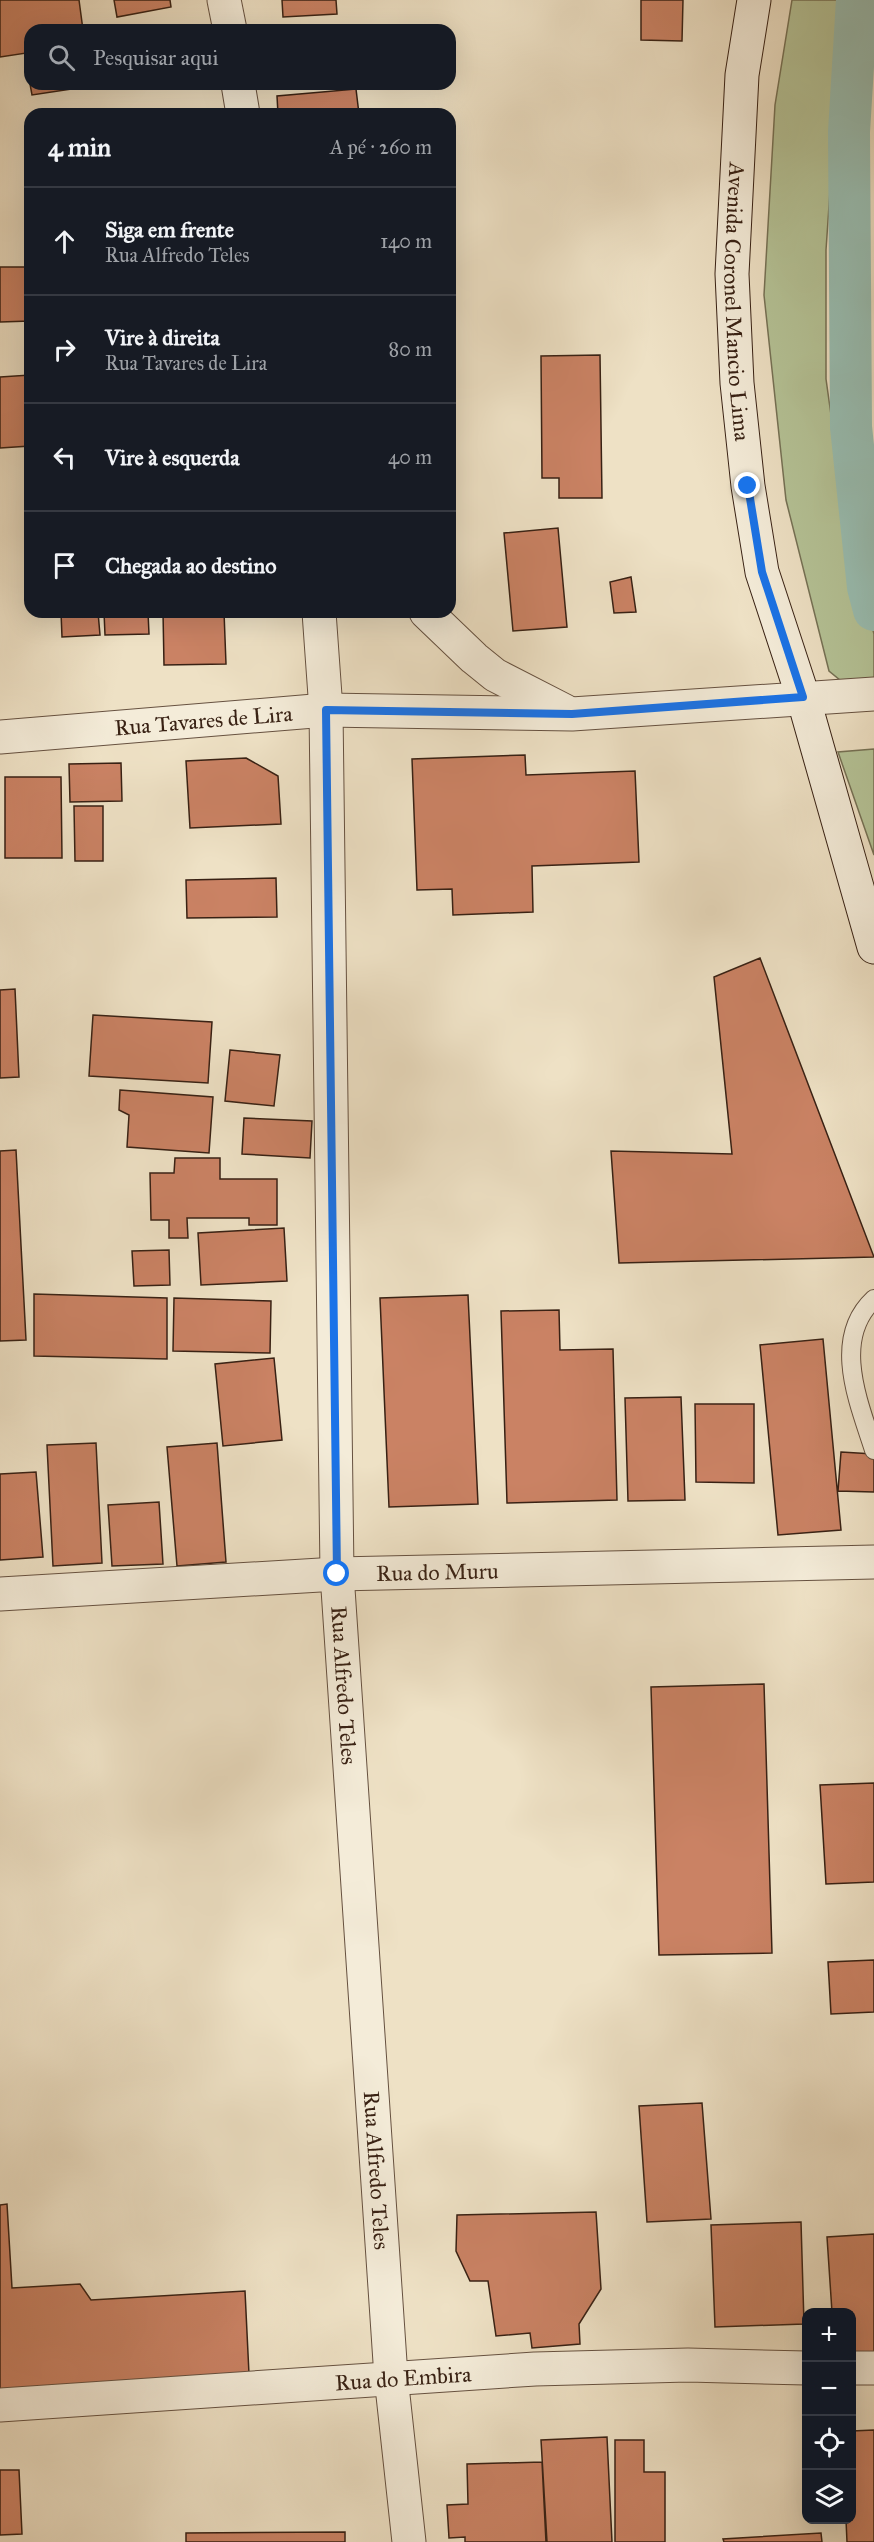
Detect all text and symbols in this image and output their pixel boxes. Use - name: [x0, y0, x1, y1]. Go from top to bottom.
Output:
- search box: [24, 24, 456, 90]
- icon: search: [45, 41, 78, 74]
- text: Pesquisar aqui: [93, 44, 218, 71]
- text: 4 min: [48, 131, 111, 163]
- text: A pé · 260 m: [330, 135, 432, 159]
- street label: Avenida Coronel Mancio Lima: [718, 161, 756, 443]
- text: Siga em frente: [105, 216, 234, 243]
- icon: ahead: [48, 225, 81, 258]
- text: 140 m: [380, 229, 432, 253]
- text: Rua Alfredo Teles: [105, 243, 250, 267]
- text: Vire à direita: [105, 324, 220, 351]
- icon: right: [48, 333, 81, 366]
- text: 80 m: [389, 337, 432, 361]
- text: Rua Tavares de Lira: [105, 351, 267, 375]
- icon: left: [48, 441, 81, 474]
- text: Vire à esquerda: [105, 444, 239, 471]
- text: 40 m: [388, 445, 432, 469]
- route end: [734, 472, 760, 498]
- icon: arrive: [48, 549, 81, 582]
- text: Chegada ao destino: [105, 552, 276, 579]
- street label: Rua Tavares de Lira: [113, 700, 294, 741]
- street label: Rua do Muru: [376, 1557, 499, 1587]
- route start: [323, 1560, 349, 1586]
- street label: Rua Alfredo Teles: [325, 1605, 363, 1766]
- street label: Rua Alfredo Teles: [358, 2090, 395, 2251]
- map controls: [802, 2308, 856, 2524]
- button: +: [802, 2308, 856, 2362]
- street label: Rua do Embira: [334, 2360, 473, 2396]
- button: −: [802, 2362, 856, 2416]
- button: locate: [802, 2416, 856, 2470]
- button: layers: [802, 2470, 856, 2524]

